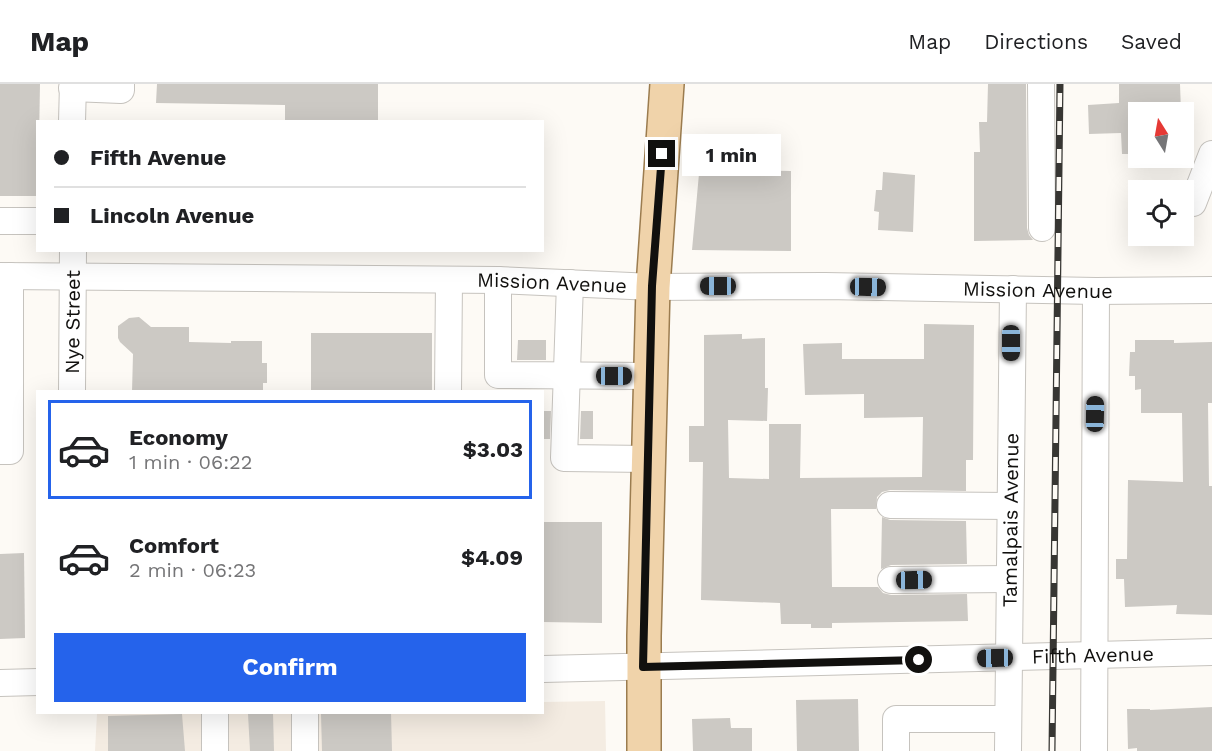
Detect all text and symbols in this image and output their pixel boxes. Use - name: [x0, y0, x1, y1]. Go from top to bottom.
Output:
- text: Map: [30, 25, 89, 58]
- text: Map: [908, 29, 951, 54]
- text: Directions: [984, 29, 1088, 54]
- text: Saved: [1121, 29, 1182, 54]
- north arrow: [1128, 102, 1194, 168]
- map controls: [1128, 102, 1194, 246]
- callout: 1 min: [683, 133, 782, 175]
- route end: [648, 140, 675, 167]
- text: 1 min: [706, 143, 757, 167]
- text: Fifth Avenue: [90, 145, 226, 170]
- button: locate: [1128, 180, 1194, 246]
- text: Lincoln Avenue: [90, 203, 254, 228]
- street label: Mission Avenue: [477, 268, 627, 298]
- street label: Nye Street: [60, 269, 85, 374]
- car: [700, 277, 736, 295]
- street label: Mission Avenue: [963, 277, 1113, 303]
- car: [850, 278, 886, 296]
- car: [1002, 325, 1020, 361]
- car: [596, 367, 632, 385]
- car: [1086, 396, 1104, 432]
- icon: car: [57, 423, 111, 477]
- text: Economy: [129, 425, 228, 450]
- street label: Tamalpais Avenue: [998, 433, 1023, 607]
- text: $3.03: [463, 437, 523, 462]
- text: 1 min · 06:22: [129, 450, 252, 474]
- icon: car: [57, 531, 111, 585]
- text: Comfort: [129, 533, 219, 558]
- text: $4.09: [461, 545, 523, 570]
- text: 2 min · 06:23: [129, 558, 256, 582]
- car: [896, 571, 932, 589]
- button: Confirm: [54, 633, 526, 702]
- street label: Fifth Avenue: [1032, 641, 1154, 669]
- route start: [905, 646, 932, 673]
- car: [977, 649, 1013, 667]

